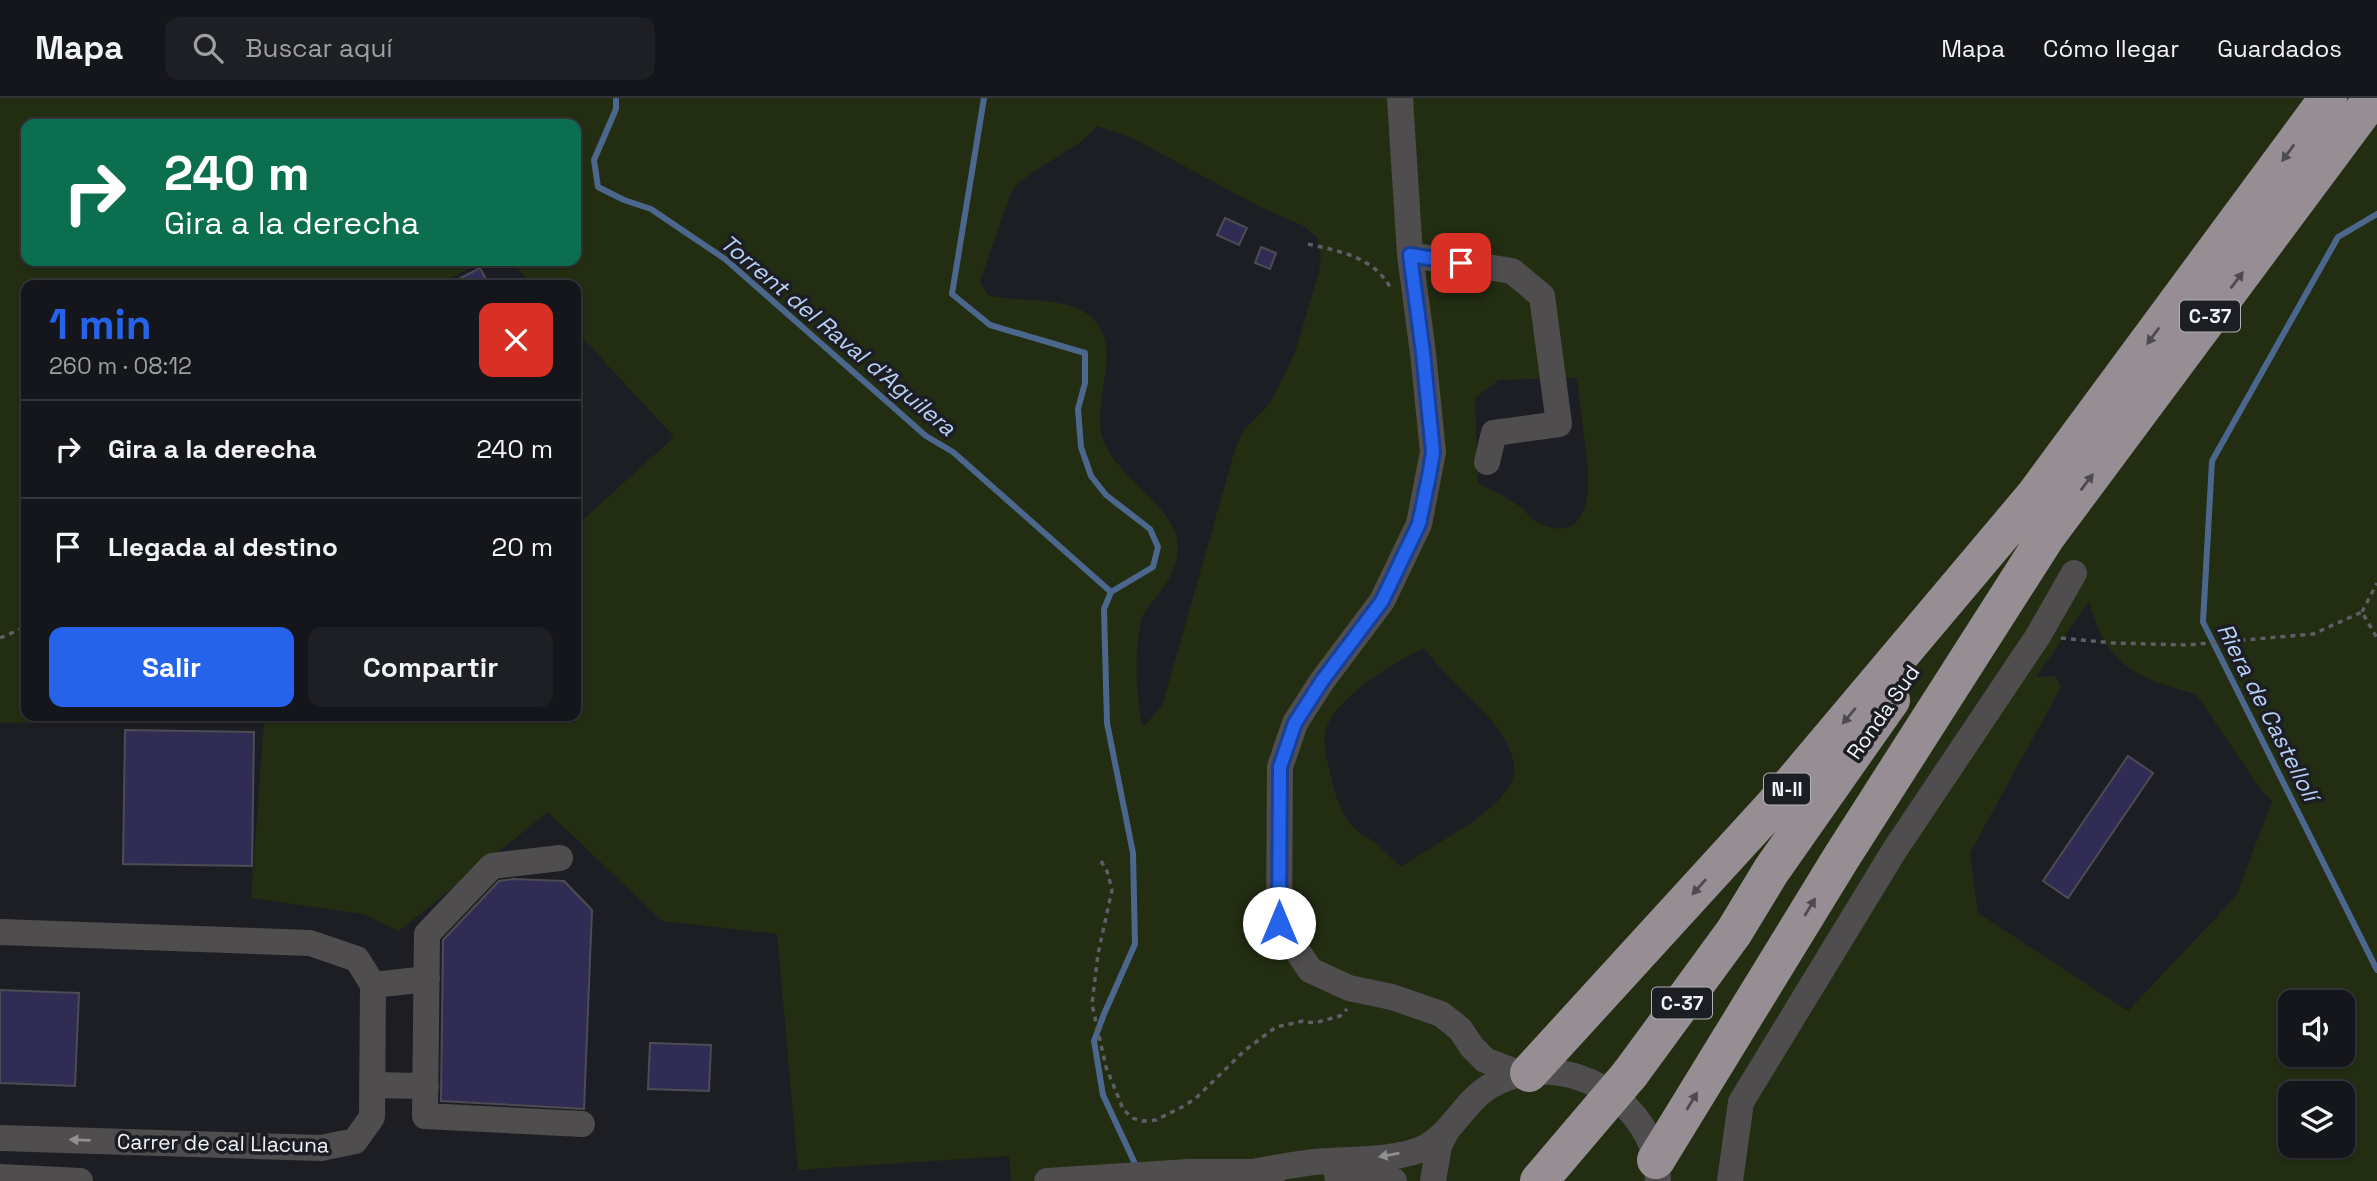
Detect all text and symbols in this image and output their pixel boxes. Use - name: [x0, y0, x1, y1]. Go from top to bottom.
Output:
- search box: [165, 17, 655, 80]
- text: Mapa: [35, 27, 123, 69]
- icon: search: [189, 29, 227, 67]
- text: Buscar aquí: [245, 31, 393, 65]
- text: Mapa: [1941, 33, 2005, 64]
- text: Cómo llegar: [2043, 33, 2179, 64]
- text: Guardados: [2217, 33, 2342, 64]
- text: 240 m: [164, 142, 310, 204]
- one-way arrow: [2281, 144, 2295, 162]
- icon: right: [49, 147, 140, 238]
- text: Gira a la derecha: [164, 203, 419, 243]
- water label: Torrent del Raval d'Aguilera: [714, 228, 963, 443]
- pin: [1431, 233, 1491, 293]
- icon: arrive: [1442, 244, 1480, 282]
- one-way arrow: [2230, 270, 2244, 289]
- text: 1 min: [49, 298, 152, 351]
- road number: C-37: [2180, 300, 2240, 331]
- button: close: [479, 303, 553, 377]
- one-way arrow: [2146, 327, 2160, 345]
- text: 260 m · 08:12: [49, 351, 192, 381]
- icon: right: [49, 430, 87, 468]
- text: Gira a la derecha: [108, 432, 317, 466]
- text: 240 m: [476, 432, 553, 466]
- one-way arrow: [2080, 473, 2094, 491]
- icon: arrive: [49, 528, 87, 566]
- text: Llegada al destino: [108, 530, 338, 564]
- text: 20 m: [492, 530, 553, 564]
- water label: Riera de Castellolí: [2210, 618, 2328, 810]
- button: Salir: [49, 627, 294, 707]
- button: Compartir: [308, 627, 553, 707]
- street label: Ronda Sud: [1841, 659, 1925, 765]
- one-way arrow: [1842, 707, 1857, 724]
- road number: N-II: [1764, 774, 1810, 804]
- one-way arrow: [1691, 878, 1707, 896]
- position arrow: [1242, 886, 1316, 960]
- one-way arrow: [1804, 898, 1817, 917]
- road number: C-37: [1652, 988, 1712, 1018]
- map controls: [2278, 990, 2355, 1158]
- button: sound: [2278, 990, 2355, 1067]
- button: layers: [2278, 1081, 2355, 1158]
- one-way arrow: [1685, 1092, 1698, 1111]
- street label: Carrer de cal Llacuna: [117, 1128, 329, 1158]
- one-way arrow: [69, 1135, 91, 1146]
- one-way arrow: [1378, 1150, 1400, 1161]

